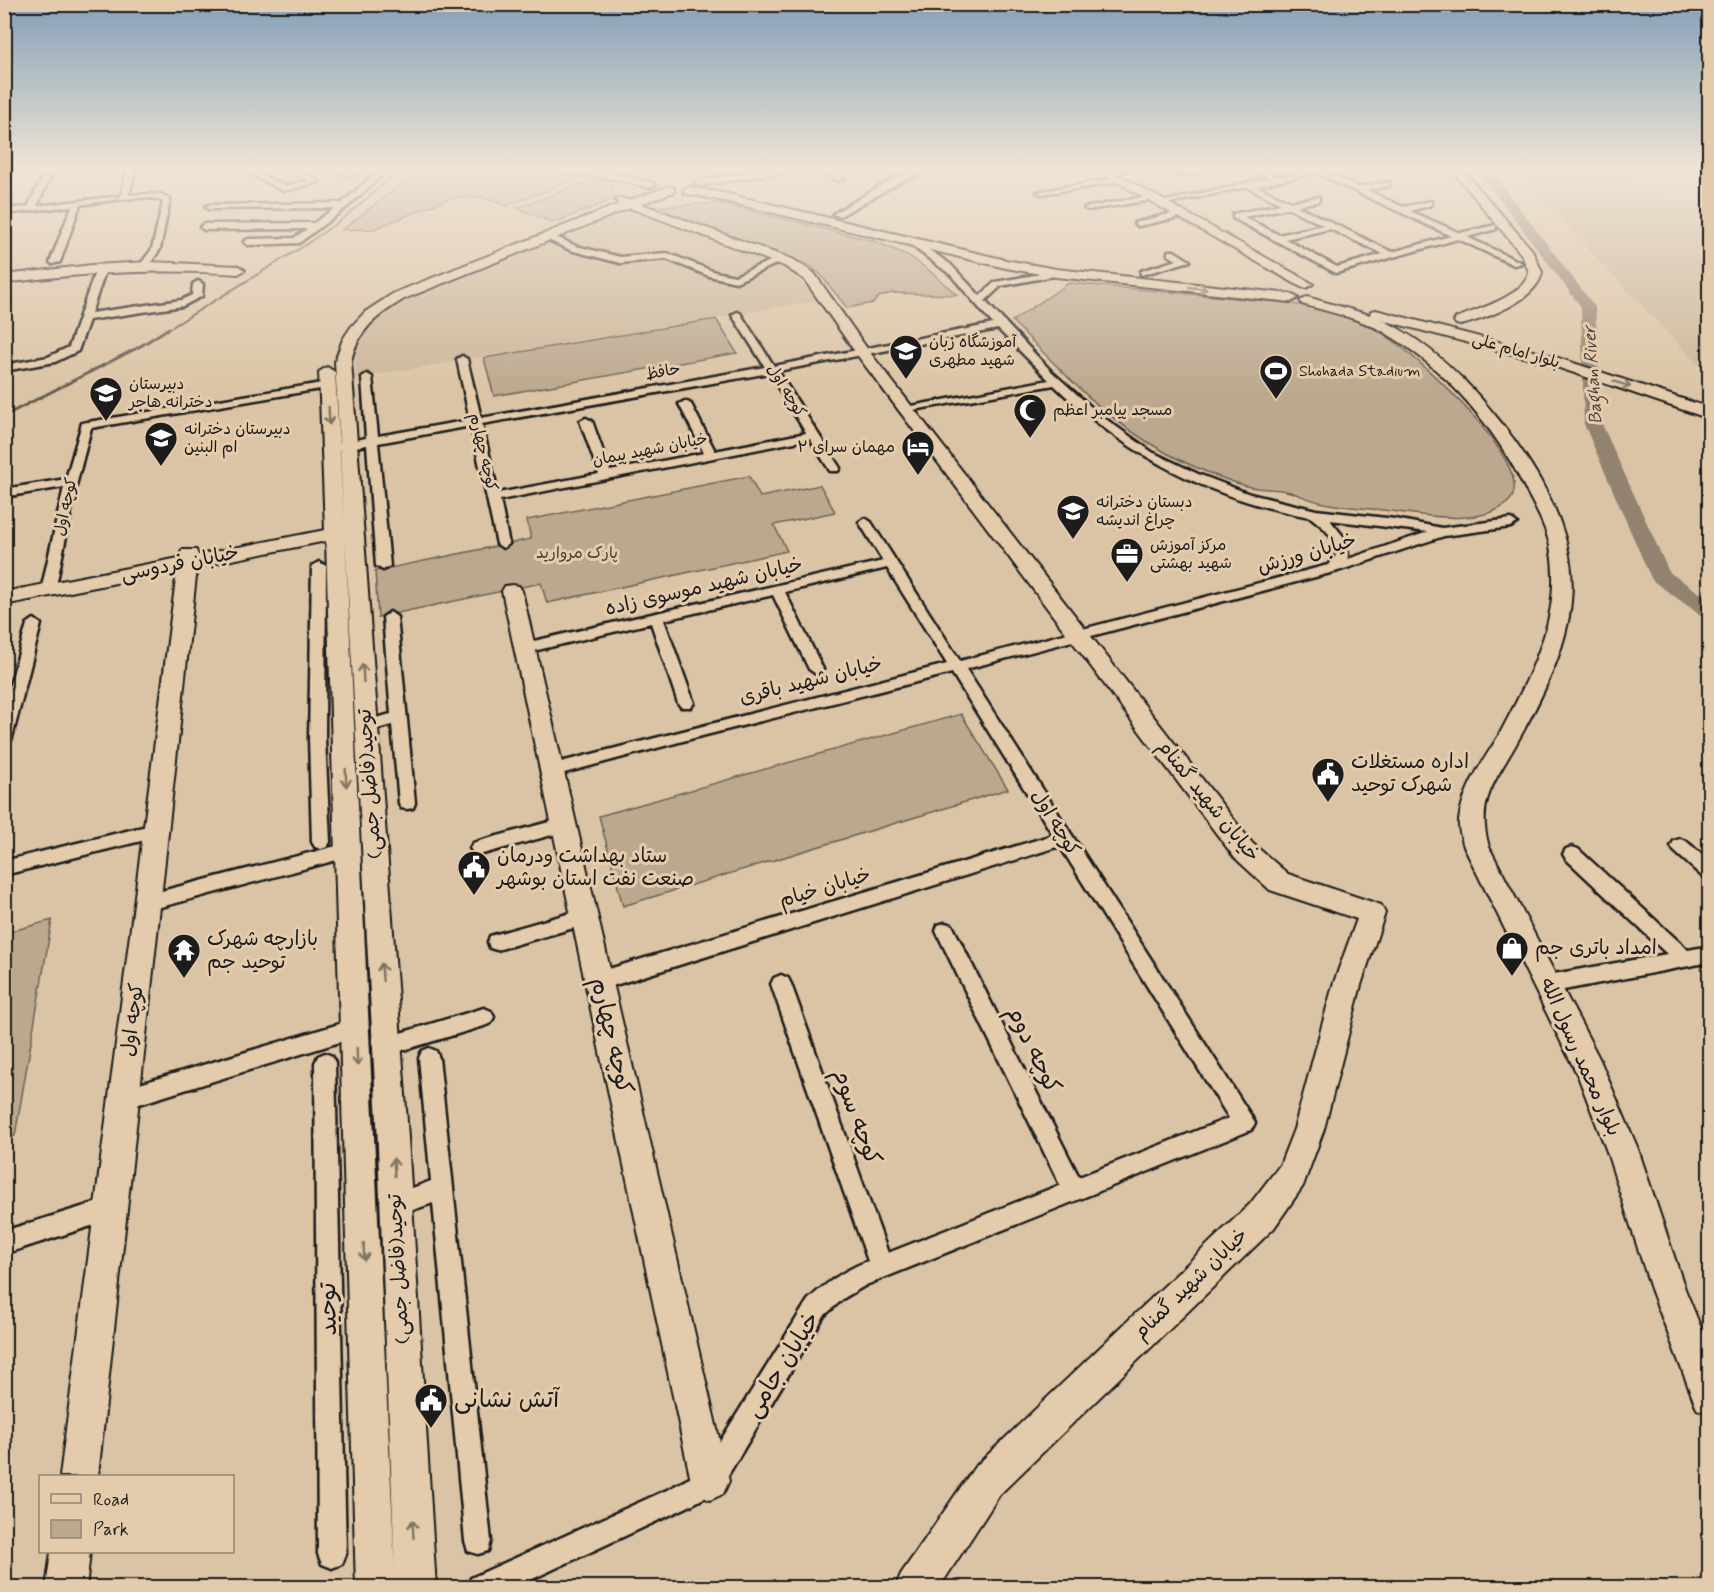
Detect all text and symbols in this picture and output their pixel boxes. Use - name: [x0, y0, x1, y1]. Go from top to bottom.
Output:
- one-way arrow: [1188, 283, 1208, 294]
- water label: Baghan River: [1577, 323, 1610, 425]
- street label: بلوار امام علی: [1470, 329, 1562, 374]
- place label: آموزشگاه زبان شهید مطهری: [929, 332, 1017, 371]
- school or university icon: آموزشگاه زبان شهید مطهری: [888, 333, 924, 380]
- sports icon: Shohada Stadium: [1258, 353, 1294, 400]
- street label: حافظ: [644, 359, 682, 385]
- street label: کوچه اول: [761, 360, 811, 422]
- place label: Shohada Stadium: [1299, 361, 1421, 382]
- place label: دبیرستان دخترانه هاجر: [127, 374, 212, 413]
- school or university icon: دبیرستان دخترانه هاجر: [88, 375, 124, 422]
- one-way arrow: [1612, 380, 1631, 391]
- mosque icon: مسجد پیامبر اعظم: [1012, 392, 1048, 439]
- place label: مسجد پیامبر اعظم: [1053, 400, 1172, 422]
- one-way arrow: [324, 405, 335, 425]
- street label: کوچه چهارم: [463, 411, 502, 493]
- place label: دبیرستان دخترانه ام البنین: [184, 419, 291, 459]
- school or university icon: دبیرستان دخترانه ام البنین: [143, 420, 179, 467]
- street label: خیابان شهید پیمان: [591, 429, 709, 471]
- hotel icon: مهمان سرای ۲: [900, 429, 936, 476]
- place label: مهمان سرای ۲: [797, 437, 895, 458]
- street label: کوچه اول: [50, 476, 82, 538]
- place label: دبستان دخترانه چراغ اندیشه: [1096, 492, 1192, 531]
- school or university icon: دبستان دخترانه چراغ اندیشه: [1055, 493, 1091, 540]
- street label: خیابان ورزش: [1254, 527, 1360, 581]
- place label: مرکز آموزش شهید بهشتی: [1150, 535, 1232, 574]
- office icon: مرکز آموزش شهید بهشتی: [1109, 536, 1145, 583]
- street label: خیابان فردوسی: [119, 539, 241, 589]
- park label: پارک مروارید: [536, 543, 618, 564]
- street label: خیابان شهید موسوی زاده: [603, 551, 805, 623]
- street label: خیابان شهید باقری: [737, 650, 885, 712]
- one-way arrow: [358, 663, 369, 683]
- street label: توحید(فاضل جمی): [351, 708, 389, 860]
- street label: خیابان شهید گمنام: [1150, 734, 1266, 868]
- place label: اداره مستغلات شهرک توحید: [1351, 749, 1469, 799]
- public building icon: اداره مستغلات شهرک توحید: [1310, 756, 1346, 803]
- one-way arrow: [340, 768, 351, 788]
- street label: کوچه اول: [1024, 785, 1086, 861]
- place label: ستاد بهداشت ودرمان صنعت نفت استان بوشهر: [495, 843, 694, 893]
- public building icon: ستاد بهداشت ودرمان صنعت نفت استان بوشهر: [456, 849, 492, 896]
- street label: خیابان خیام: [776, 861, 874, 915]
- place label: بازارچه شهرک توحید جم: [207, 926, 318, 976]
- shop icon: امداد باتری جم: [1494, 930, 1530, 977]
- temple icon: بازارچه شهرک توحید جم: [166, 932, 202, 979]
- place label: امداد باتری جم: [1535, 935, 1657, 962]
- one-way arrow: [377, 962, 388, 982]
- street label: بلوار محمد رسول الله: [1533, 973, 1627, 1141]
- street label: کوچه چهارم: [582, 975, 639, 1098]
- street label: کوچه اول: [115, 982, 151, 1058]
- street label: کوچه دوم: [997, 1001, 1068, 1100]
- one-way arrow: [351, 1046, 362, 1066]
- street label: کوچه سوم: [823, 1064, 888, 1170]
- one-way arrow: [389, 1157, 400, 1177]
- street label: توحید(فاضل جمی): [382, 1193, 416, 1345]
- street label: خیابان شهید گمنام: [1128, 1222, 1255, 1346]
- one-way arrow: [359, 1241, 370, 1261]
- street label: توحید: [313, 1281, 345, 1336]
- street label: خیابان جامی: [738, 1306, 828, 1424]
- public building icon: آتش نشانی: [413, 1382, 449, 1429]
- place label: آتش نشانی: [454, 1385, 560, 1416]
- legend: [39, 1475, 234, 1553]
- text: Road: [93, 1488, 129, 1512]
- text: Park: [93, 1518, 129, 1542]
- one-way arrow: [407, 1520, 418, 1540]

